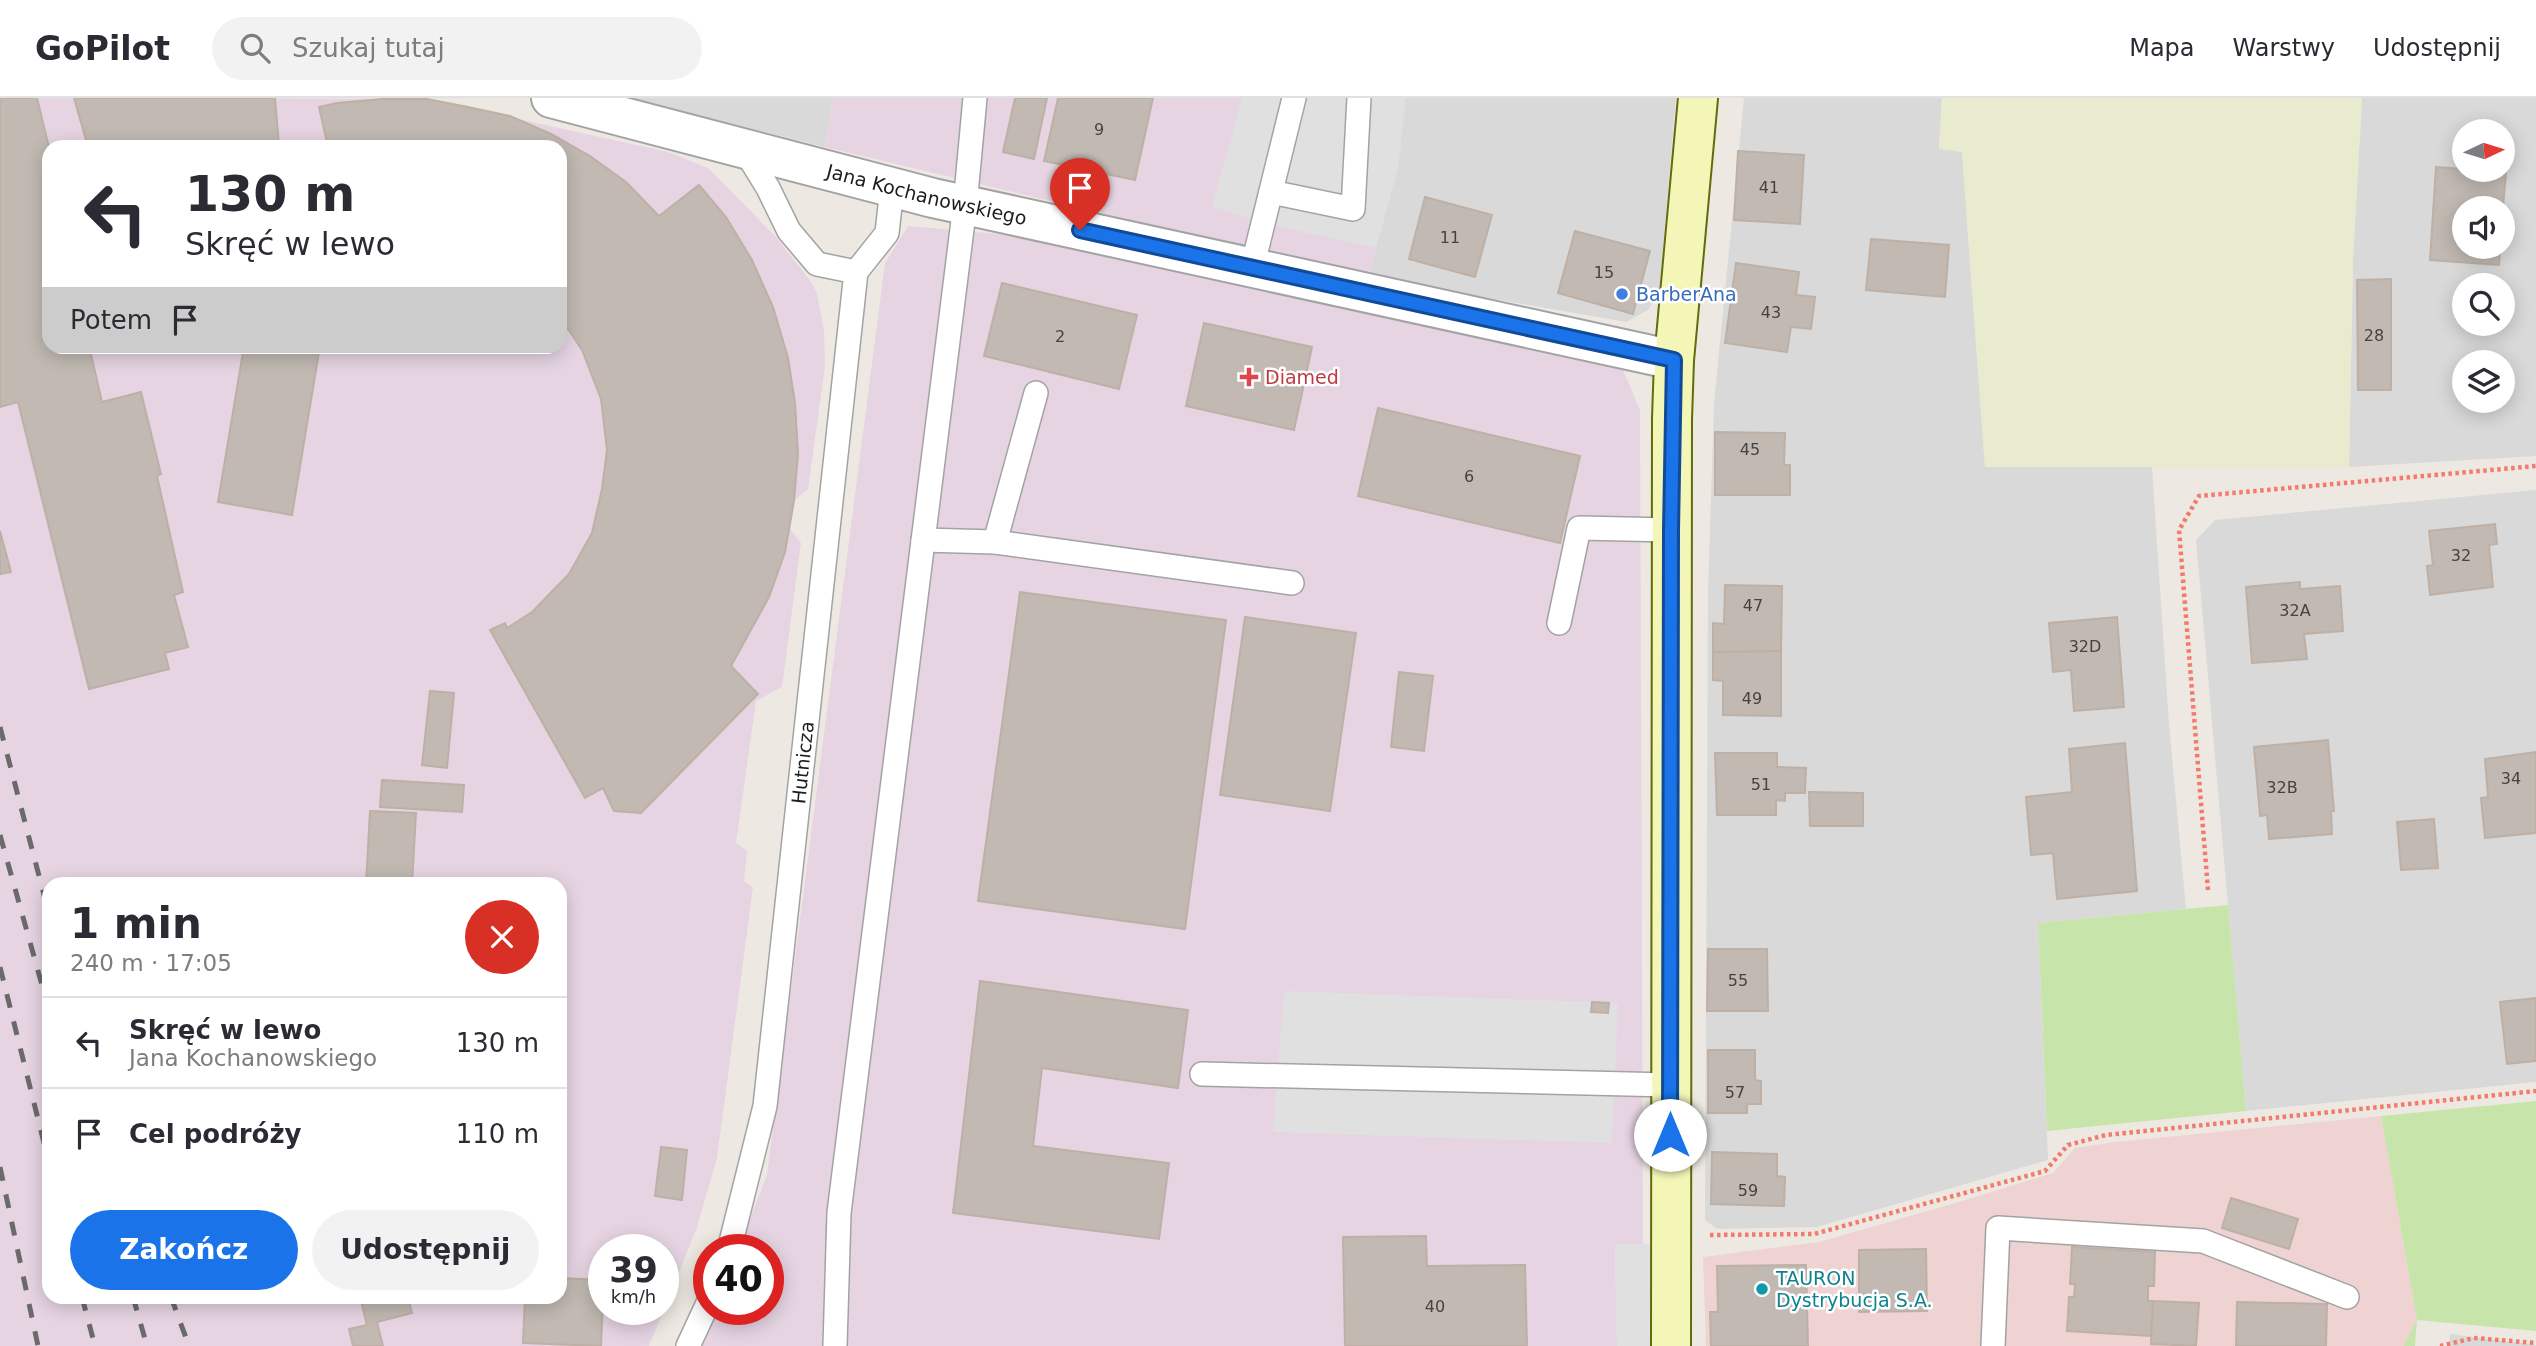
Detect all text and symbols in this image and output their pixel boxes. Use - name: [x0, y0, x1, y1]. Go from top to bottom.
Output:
- search box: [212, 17, 702, 80]
- text: GoPilot: [35, 29, 170, 68]
- icon: search: [236, 29, 274, 67]
- text: Szukaj tutaj: [292, 33, 445, 63]
- text: Mapa: [2129, 34, 2195, 62]
- text: Warstwy: [2233, 34, 2335, 62]
- text: Udostępnij: [2373, 34, 2501, 62]
- north arrow: [2452, 119, 2515, 182]
- map controls: [2452, 119, 2515, 413]
- house number: 9: [1094, 120, 1104, 139]
- pin: [1050, 158, 1110, 230]
- street label: Jana Kochanowskiego: [823, 159, 1029, 229]
- text: 130 m: [185, 166, 355, 223]
- icon: left: [70, 168, 161, 259]
- icon: arrive: [1061, 169, 1099, 207]
- house number: 41: [1759, 178, 1779, 197]
- button: sound: [2452, 196, 2515, 259]
- text: Skręć w lewo: [185, 225, 395, 263]
- house number: 11: [1440, 228, 1460, 247]
- house number: 15: [1594, 263, 1614, 282]
- button: search: [2452, 273, 2515, 336]
- place label: BarberAna: [1636, 283, 1737, 305]
- marker: BarberAna: [1614, 286, 1630, 302]
- icon: arrive: [166, 301, 204, 339]
- house number: 43: [1761, 303, 1781, 322]
- text: Potem: [70, 305, 152, 335]
- house number: 28: [2364, 326, 2384, 345]
- house number: 2: [1055, 327, 1065, 346]
- button: layers: [2452, 350, 2515, 413]
- place label: Diamed: [1265, 366, 1339, 388]
- marker: Diamed: [1239, 367, 1259, 387]
- house number: 45: [1740, 440, 1760, 459]
- house number: 6: [1464, 467, 1474, 486]
- house number: 32: [2451, 546, 2471, 565]
- house number: 47: [1743, 596, 1763, 615]
- house number: 32A: [2279, 601, 2311, 620]
- house number: 32D: [2069, 637, 2101, 656]
- house number: 49: [1742, 689, 1762, 708]
- street label: Hutnicza: [787, 720, 818, 805]
- house number: 34: [2501, 769, 2521, 788]
- house number: 51: [1751, 775, 1771, 794]
- house number: 32B: [2266, 778, 2298, 797]
- text: 1 min: [70, 899, 202, 948]
- button: close: [465, 900, 539, 974]
- text: 240 m · 17:05: [70, 950, 232, 976]
- house number: 55: [1728, 971, 1748, 990]
- text: Skręć w lewo: [129, 1015, 321, 1045]
- icon: left: [70, 1024, 108, 1062]
- text: 130 m: [456, 1028, 539, 1058]
- text: Jana Kochanowskiego: [129, 1045, 377, 1071]
- house number: 57: [1725, 1083, 1745, 1102]
- position arrow: [1633, 1098, 1707, 1172]
- icon: arrive: [70, 1115, 108, 1153]
- text: Cel podróży: [129, 1119, 302, 1149]
- text: 110 m: [456, 1119, 539, 1149]
- house number: 59: [1738, 1181, 1758, 1200]
- button: Zakończ: [70, 1210, 298, 1290]
- button: Udostępnij: [312, 1210, 539, 1290]
- speed limit sign: 40: [693, 1234, 784, 1325]
- text: 39: [609, 1250, 658, 1290]
- place label: TAURON Dystrybucja S.A.: [1775, 1267, 1933, 1311]
- marker: TAURON Dystrybucja S.A.: [1754, 1281, 1770, 1297]
- text: km/h: [611, 1286, 656, 1307]
- house number: 40: [1425, 1297, 1445, 1316]

